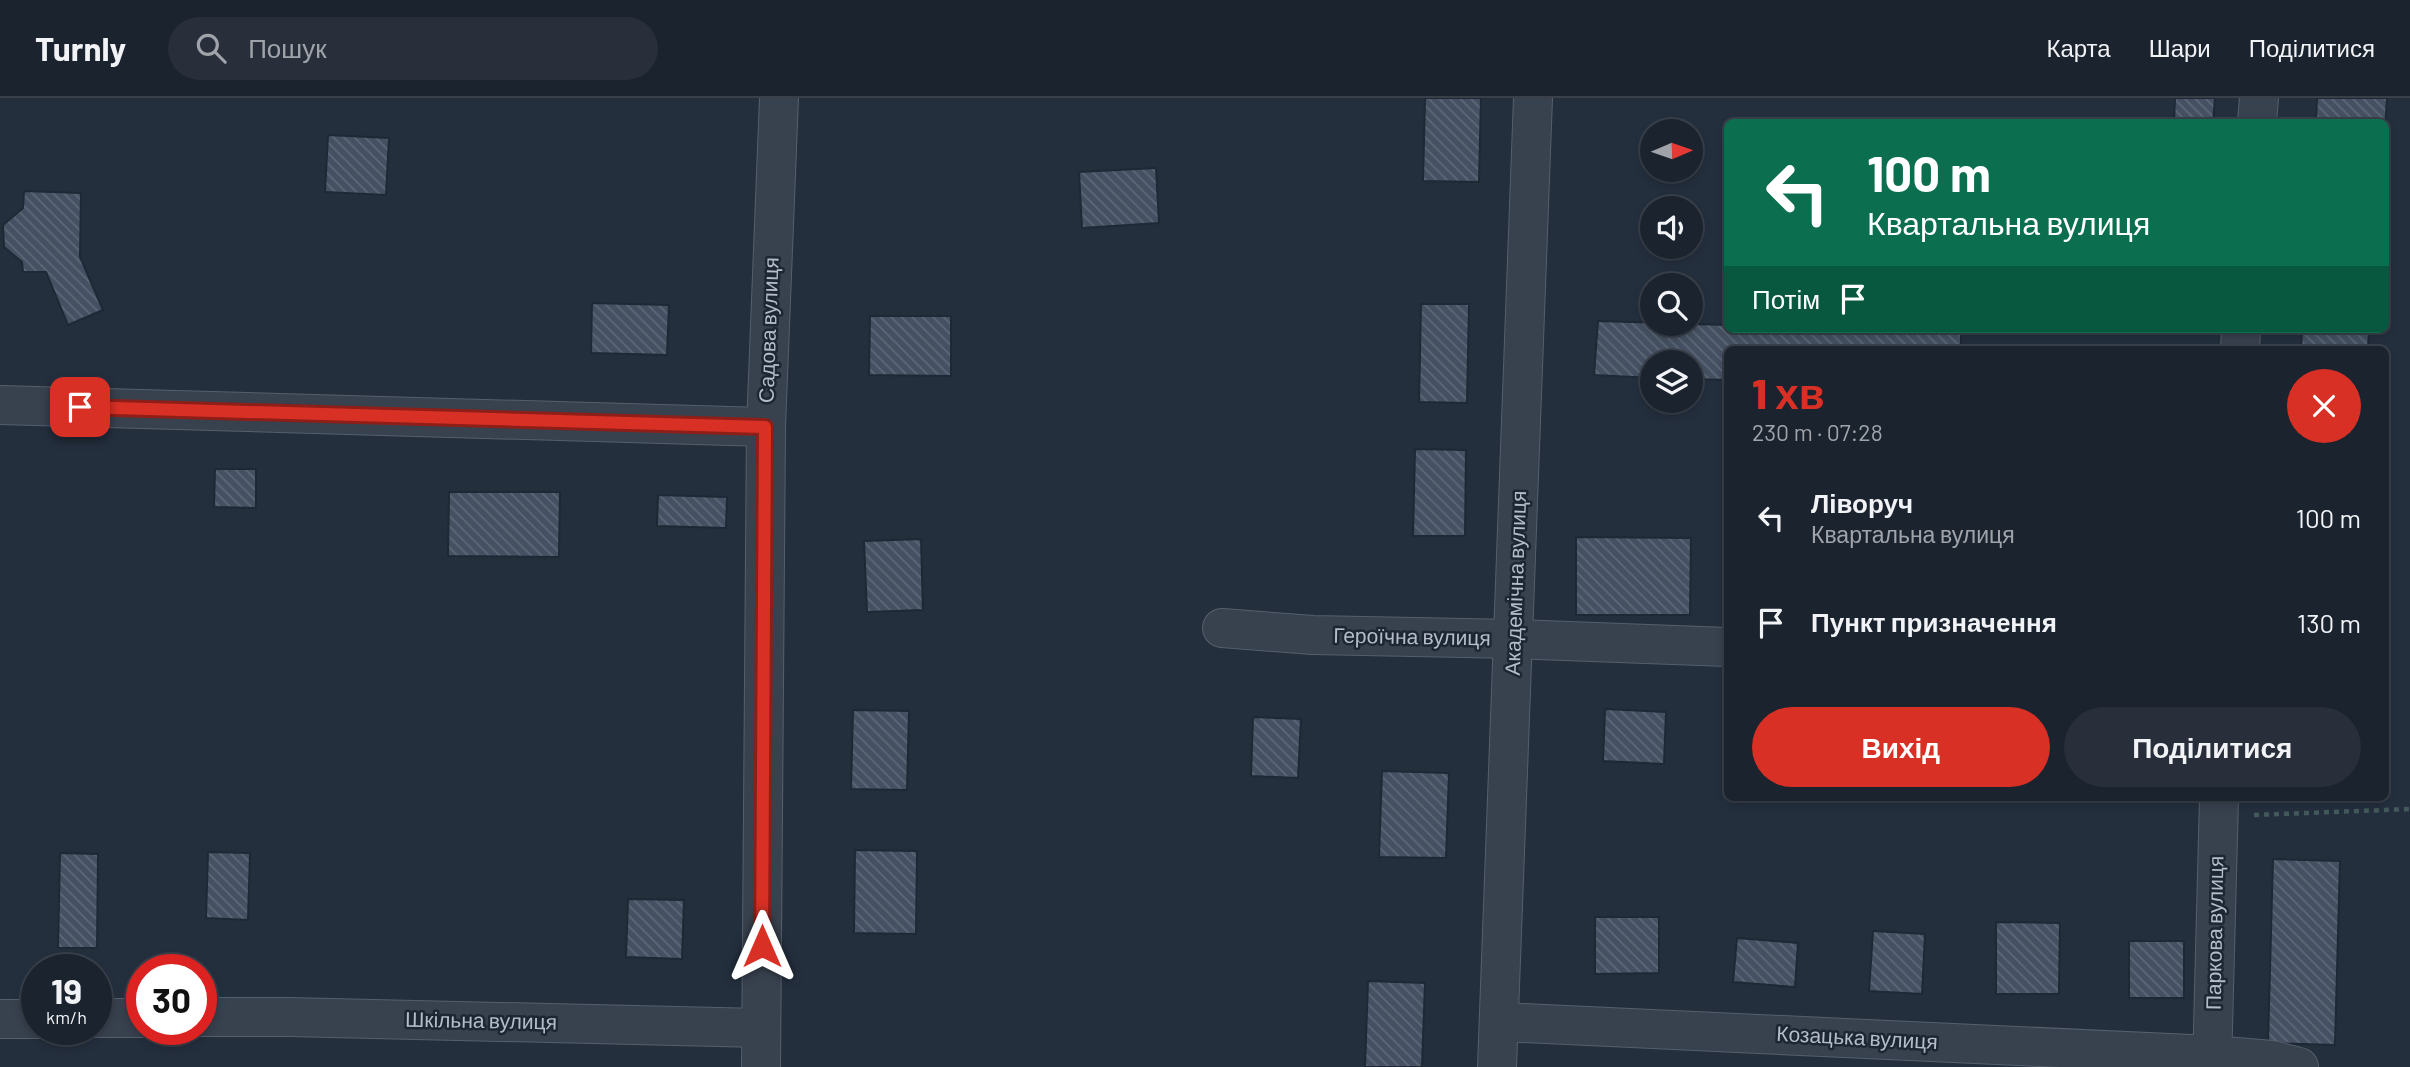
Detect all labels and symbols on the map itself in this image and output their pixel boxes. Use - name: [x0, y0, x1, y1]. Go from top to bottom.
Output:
- north arrow: [1640, 119, 1703, 182]
- street label: Садова вулиця: [752, 257, 783, 403]
- pin: [50, 377, 110, 437]
- street label: Академічна вулиця: [1499, 490, 1530, 676]
- street label: Героїчна вулиця: [1333, 622, 1491, 649]
- street label: Паркова вулиця: [2200, 856, 2227, 1010]
- position arrow: [725, 909, 799, 983]
- speed limit sign: 30: [126, 954, 217, 1045]
- street label: Шкільна вулиця: [405, 1006, 557, 1033]
- street label: Козацька вулиця: [1776, 1020, 1938, 1053]

